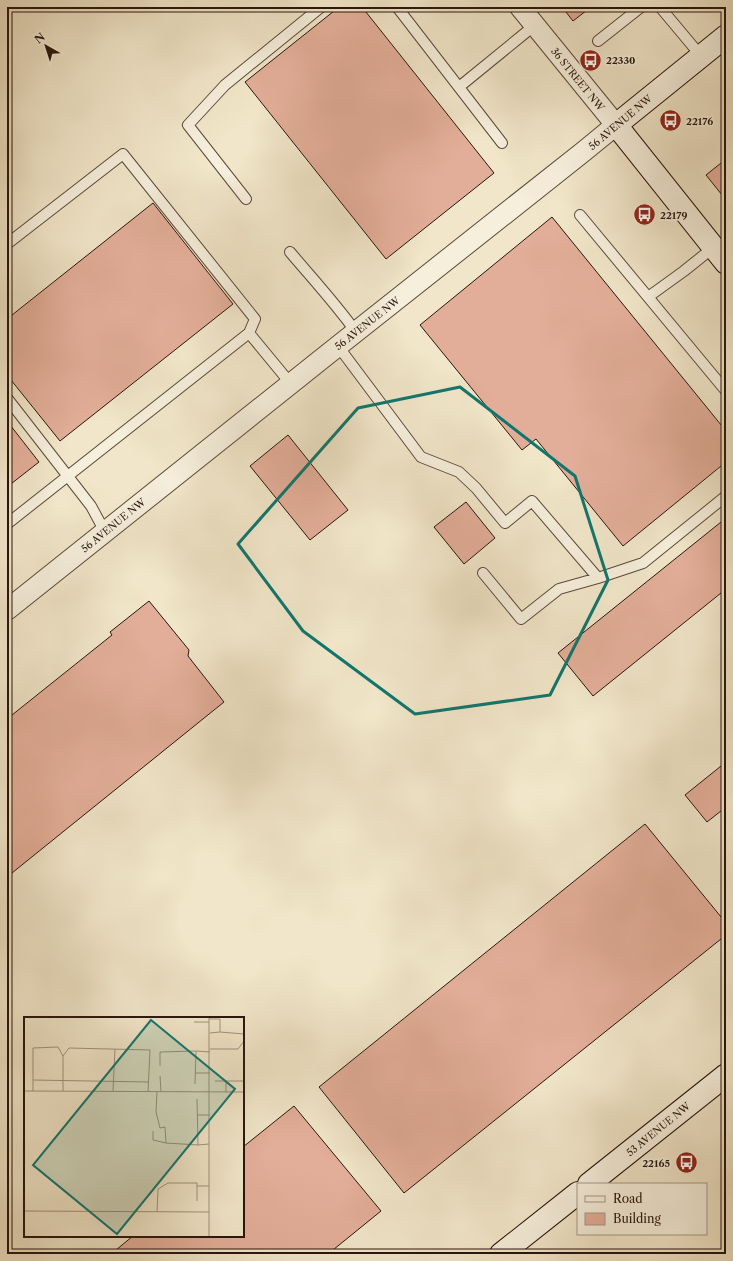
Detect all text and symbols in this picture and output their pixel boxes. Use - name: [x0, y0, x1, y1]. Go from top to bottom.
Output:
- north arrow: [26, 26, 66, 66]
- text: N: [32, 30, 48, 47]
- street label: 36 STREET NW: [548, 45, 608, 114]
- bus stop icon: 22330: [577, 47, 603, 73]
- place label: 22330: [606, 54, 635, 67]
- street label: 56 AVENUE NW: [586, 91, 656, 153]
- bus stop icon: 22176: [658, 108, 684, 134]
- place label: 22176: [686, 115, 713, 128]
- bus stop icon: 22179: [631, 202, 657, 228]
- place label: 22179: [660, 209, 688, 222]
- street label: 56 AVENUE NW: [332, 293, 403, 353]
- street label: 56 AVENUE NW: [79, 495, 149, 555]
- inset map: [24, 1017, 244, 1237]
- street label: 53 AVENUE NW: [624, 1099, 694, 1159]
- bus stop icon: 22165: [673, 1150, 699, 1176]
- place label: 22165: [642, 1157, 670, 1170]
- legend: [577, 1183, 707, 1235]
- text: Road: [613, 1191, 643, 1206]
- text: Building: [613, 1211, 661, 1226]

